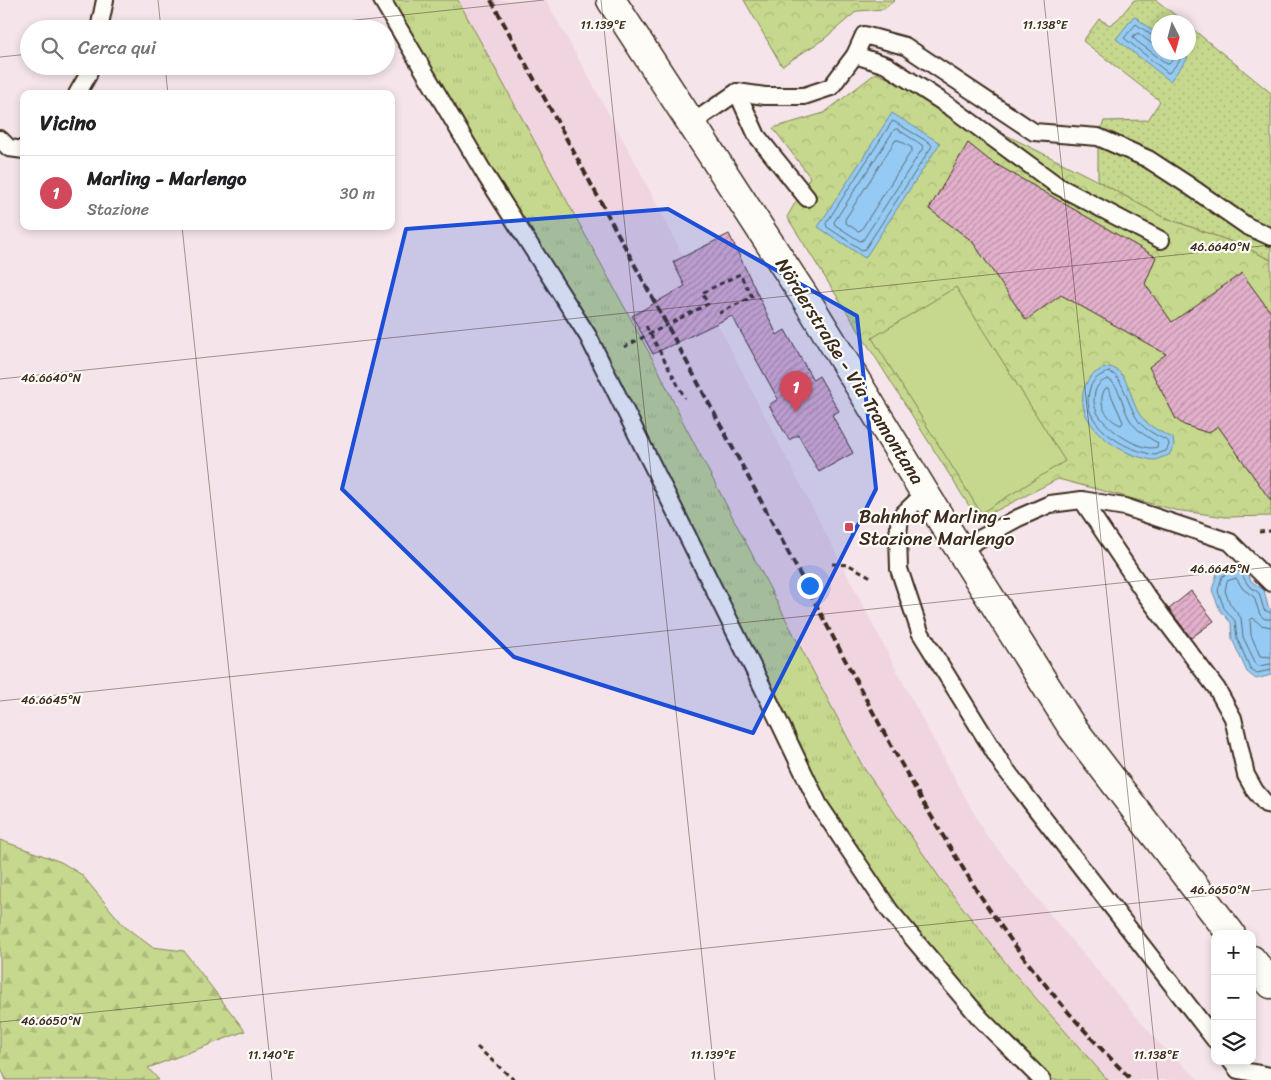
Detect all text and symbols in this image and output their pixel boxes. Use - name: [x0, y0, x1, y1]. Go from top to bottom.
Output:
- text: 11.139°E: [581, 14, 627, 36]
- text: 11.138°E: [1023, 14, 1069, 36]
- north arrow: [1151, 15, 1196, 60]
- search box: [20, 20, 395, 75]
- text: Cerca qui: [78, 31, 156, 64]
- icon: search: [38, 34, 66, 62]
- text: Vicino: [40, 104, 96, 142]
- text: Marling - Marlengo: [87, 162, 246, 195]
- text: 1: [53, 179, 59, 208]
- text: 30 m: [340, 179, 375, 208]
- text: Stazione: [87, 195, 149, 224]
- text: 46.6640°N: [1190, 236, 1251, 258]
- street label: Nörderstraße - Via Tramontana: [766, 251, 934, 491]
- text: 46.6640°N: [21, 367, 82, 389]
- pin: 1: [780, 371, 812, 412]
- place label: Bahnhof Marling - Stazione Marlengo: [859, 500, 1015, 555]
- marker: Bahnhof Marling - Stazione Marlengo: [843, 521, 855, 533]
- text: 46.6645°N: [1190, 558, 1251, 580]
- your location: [797, 573, 823, 599]
- text: 46.6645°N: [21, 689, 82, 711]
- text: 46.6650°N: [1190, 879, 1251, 901]
- map controls: [1211, 930, 1256, 1065]
- button: +: [1211, 930, 1256, 975]
- button: −: [1211, 975, 1256, 1020]
- text: 46.6650°N: [21, 1010, 82, 1032]
- button: layers: [1211, 1020, 1256, 1065]
- text: 11.140°E: [248, 1044, 295, 1066]
- text: 11.139°E: [691, 1044, 737, 1066]
- text: 11.138°E: [1134, 1044, 1180, 1066]

